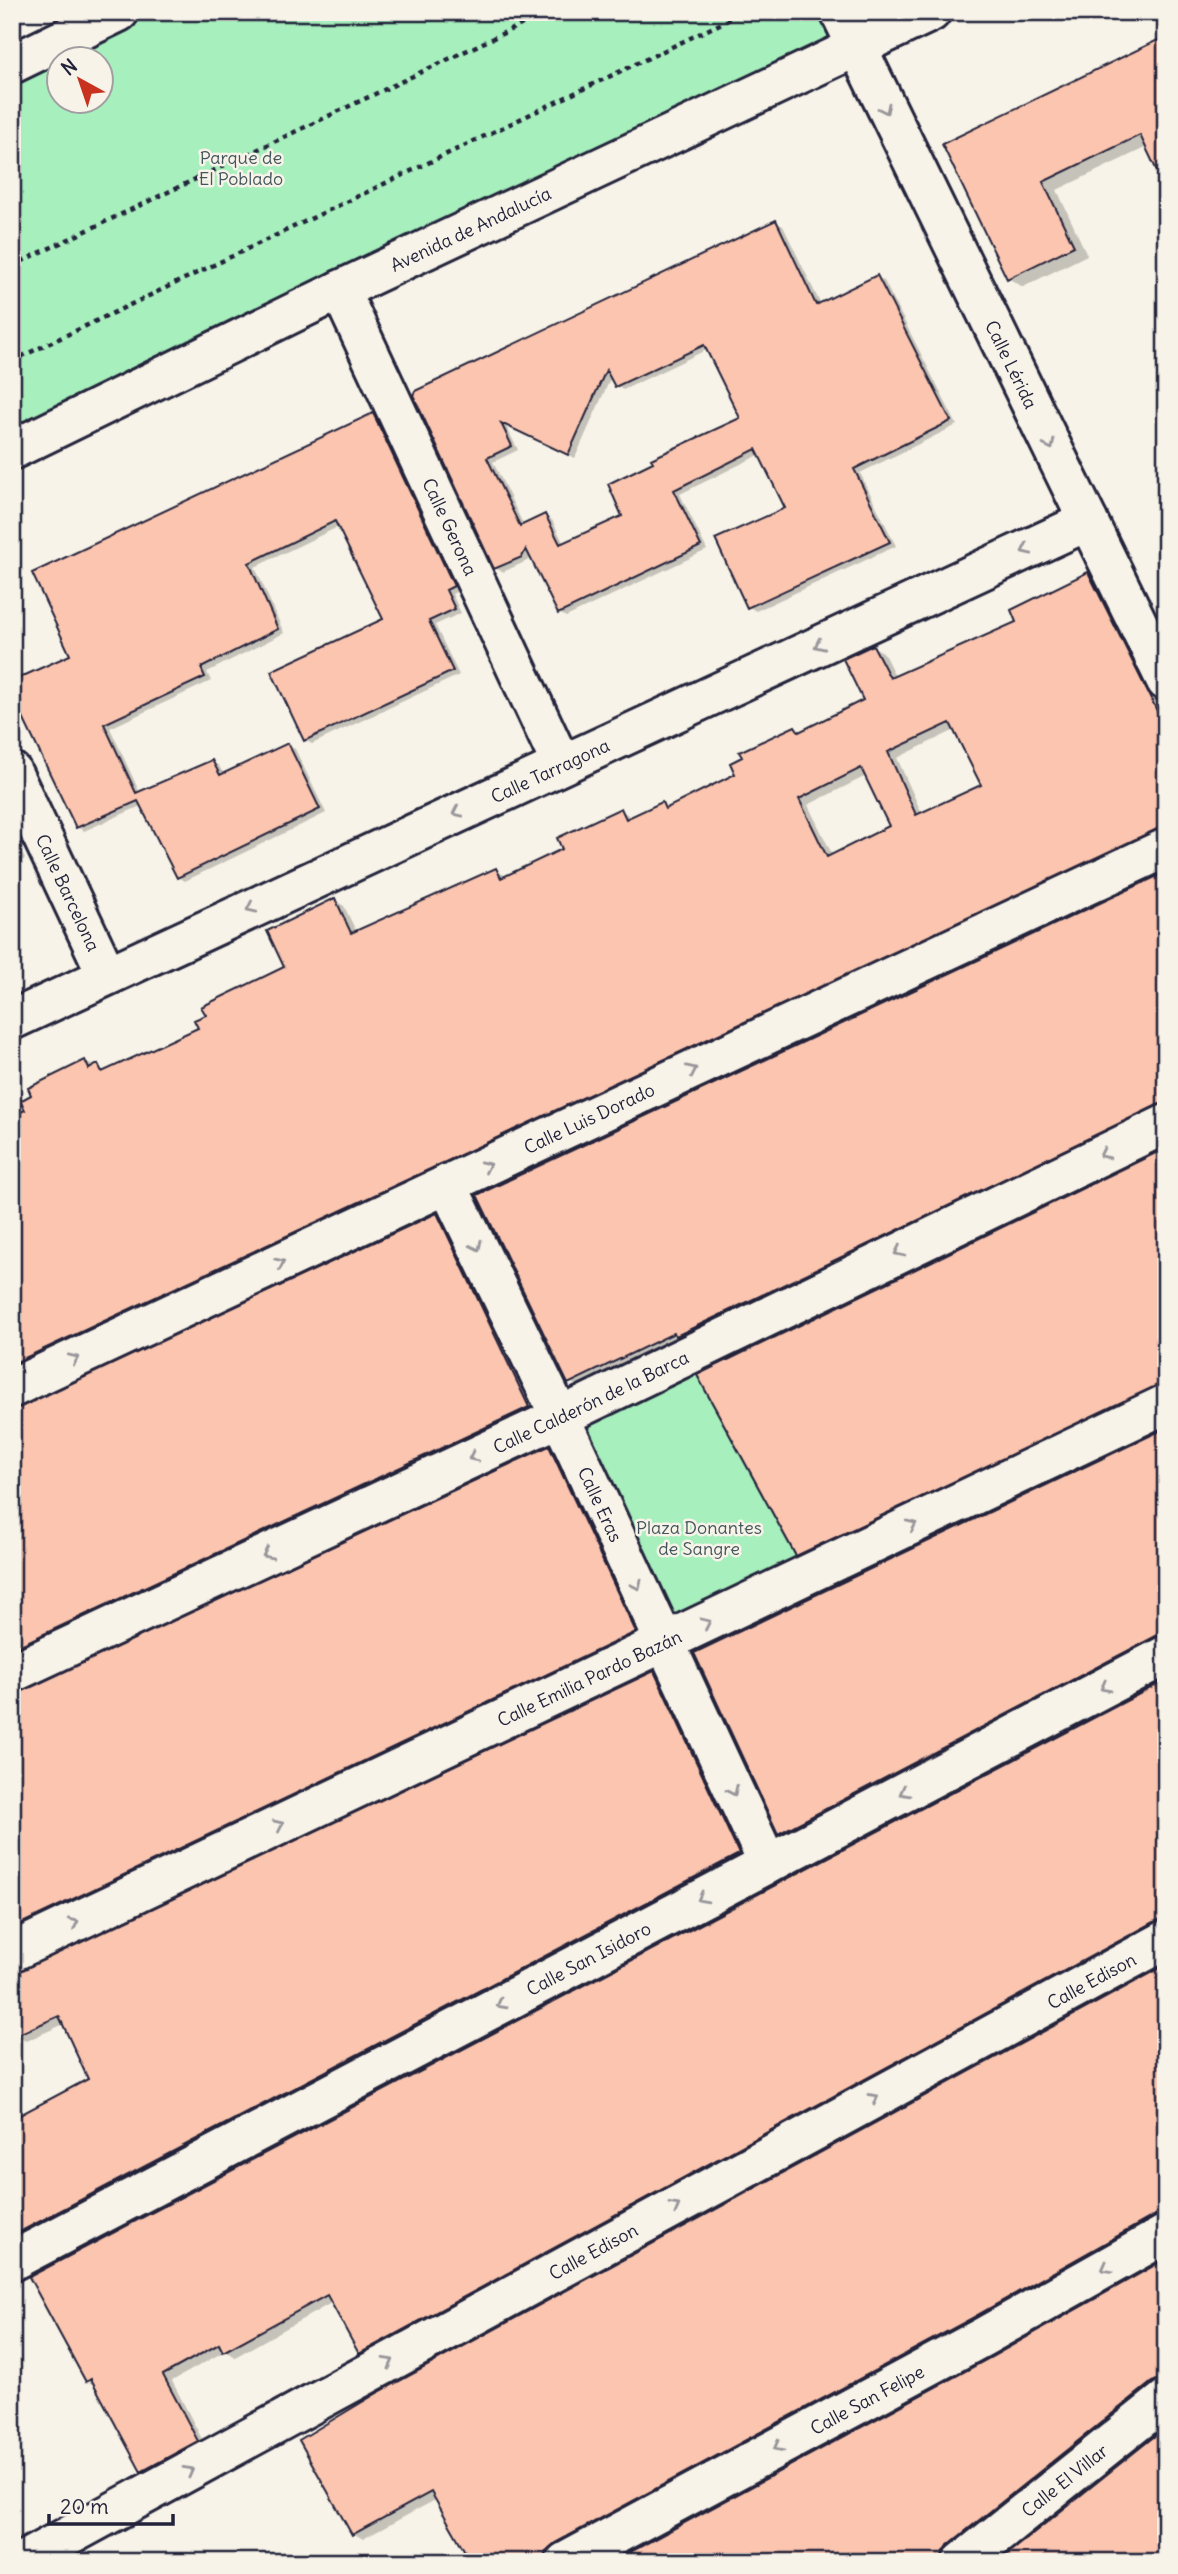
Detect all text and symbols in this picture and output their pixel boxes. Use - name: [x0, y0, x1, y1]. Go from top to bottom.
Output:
- north arrow: [46, 46, 116, 116]
- text: N: [56, 54, 82, 80]
- one-way arrow: [877, 102, 891, 114]
- park label: Parque de El Poblado: [199, 146, 283, 190]
- street label: Avenida de Andalucía: [386, 181, 554, 276]
- street label: Calle Lérida: [981, 317, 1043, 412]
- one-way arrow: [1042, 438, 1056, 450]
- street label: Calle Gerona: [418, 474, 483, 579]
- one-way arrow: [1021, 542, 1033, 556]
- one-way arrow: [814, 637, 826, 651]
- street label: Calle Tarragona: [487, 733, 613, 808]
- one-way arrow: [452, 804, 464, 818]
- street label: Calle Barcelona: [31, 830, 106, 955]
- one-way arrow: [245, 900, 258, 914]
- one-way arrow: [685, 1064, 697, 1078]
- street label: Calle Luis Dorado: [520, 1078, 658, 1158]
- one-way arrow: [1099, 1145, 1111, 1159]
- one-way arrow: [479, 1161, 491, 1175]
- one-way arrow: [469, 1239, 483, 1251]
- one-way arrow: [894, 1244, 906, 1258]
- one-way arrow: [273, 1257, 285, 1271]
- street label: Calle Calderón de la Barca: [489, 1345, 692, 1458]
- one-way arrow: [67, 1354, 79, 1368]
- one-way arrow: [468, 1449, 480, 1463]
- street label: Calle Eras: [573, 1463, 628, 1545]
- park label: Plaza Donantes de Sangre: [636, 1516, 762, 1560]
- one-way arrow: [905, 1519, 917, 1533]
- one-way arrow: [262, 1545, 274, 1559]
- one-way arrow: [629, 1577, 643, 1590]
- one-way arrow: [699, 1617, 711, 1631]
- street label: Calle Emilia Pardo Bazán: [493, 1624, 685, 1731]
- one-way arrow: [1100, 1679, 1112, 1692]
- one-way arrow: [725, 1783, 739, 1796]
- one-way arrow: [899, 1784, 911, 1798]
- one-way arrow: [272, 1820, 284, 1834]
- one-way arrow: [697, 1890, 710, 1903]
- street label: Calle San Isidoro: [522, 1916, 654, 2000]
- one-way arrow: [67, 1917, 79, 1931]
- street label: Calle Edison: [1043, 1947, 1140, 2014]
- one-way arrow: [496, 1996, 508, 2009]
- one-way arrow: [867, 2093, 880, 2106]
- one-way arrow: [667, 2201, 680, 2215]
- street label: Calle Edison: [545, 2218, 642, 2285]
- one-way arrow: [1101, 2260, 1114, 2273]
- one-way arrow: [381, 2357, 394, 2370]
- street label: Calle San Felipe: [806, 2359, 928, 2439]
- street label: Calle El Villar: [1017, 2438, 1113, 2522]
- one-way arrow: [772, 2439, 785, 2453]
- one-way arrow: [181, 2465, 194, 2479]
- scale bar: [49, 2483, 173, 2527]
- text: 20 m: [60, 2493, 109, 2520]

